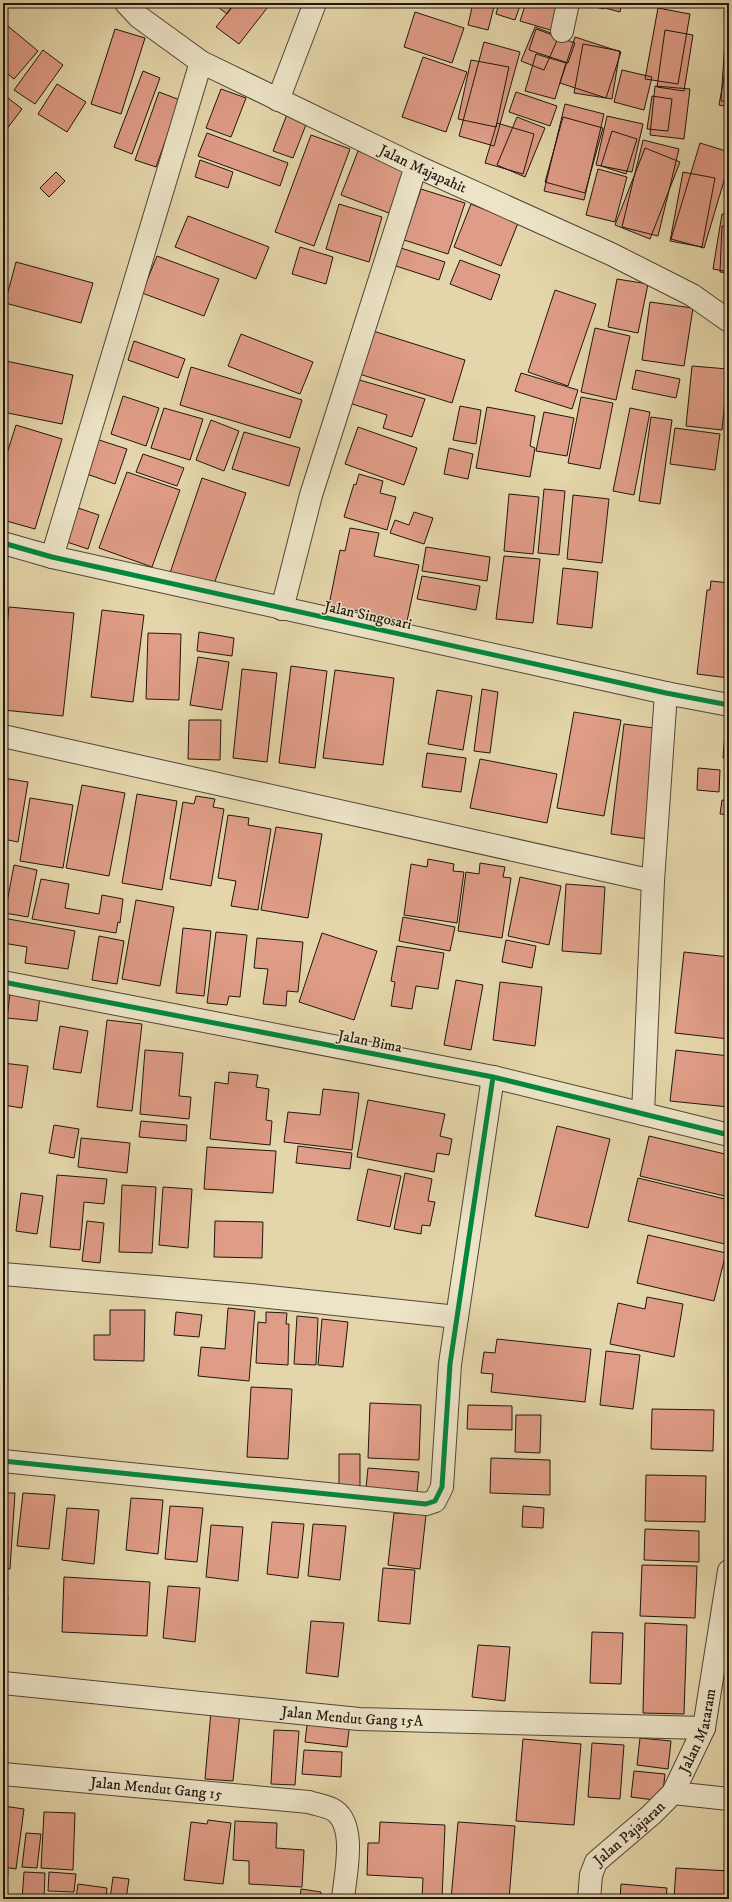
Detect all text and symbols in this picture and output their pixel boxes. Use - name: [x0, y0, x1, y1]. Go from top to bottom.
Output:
- street label: Jalan Majapahit: [374, 140, 470, 198]
- street label: Jalan Singosari: [320, 597, 414, 634]
- street label: Jalan Bima: [334, 1026, 404, 1057]
- street label: Jalan Mataram: [674, 1687, 720, 1778]
- street label: Jalan Mendut Gang 15A: [279, 1702, 424, 1731]
- street label: Jalan Mendut Gang 15: [88, 1773, 224, 1804]
- street label: Jalan Pajajaran: [588, 1797, 670, 1871]

